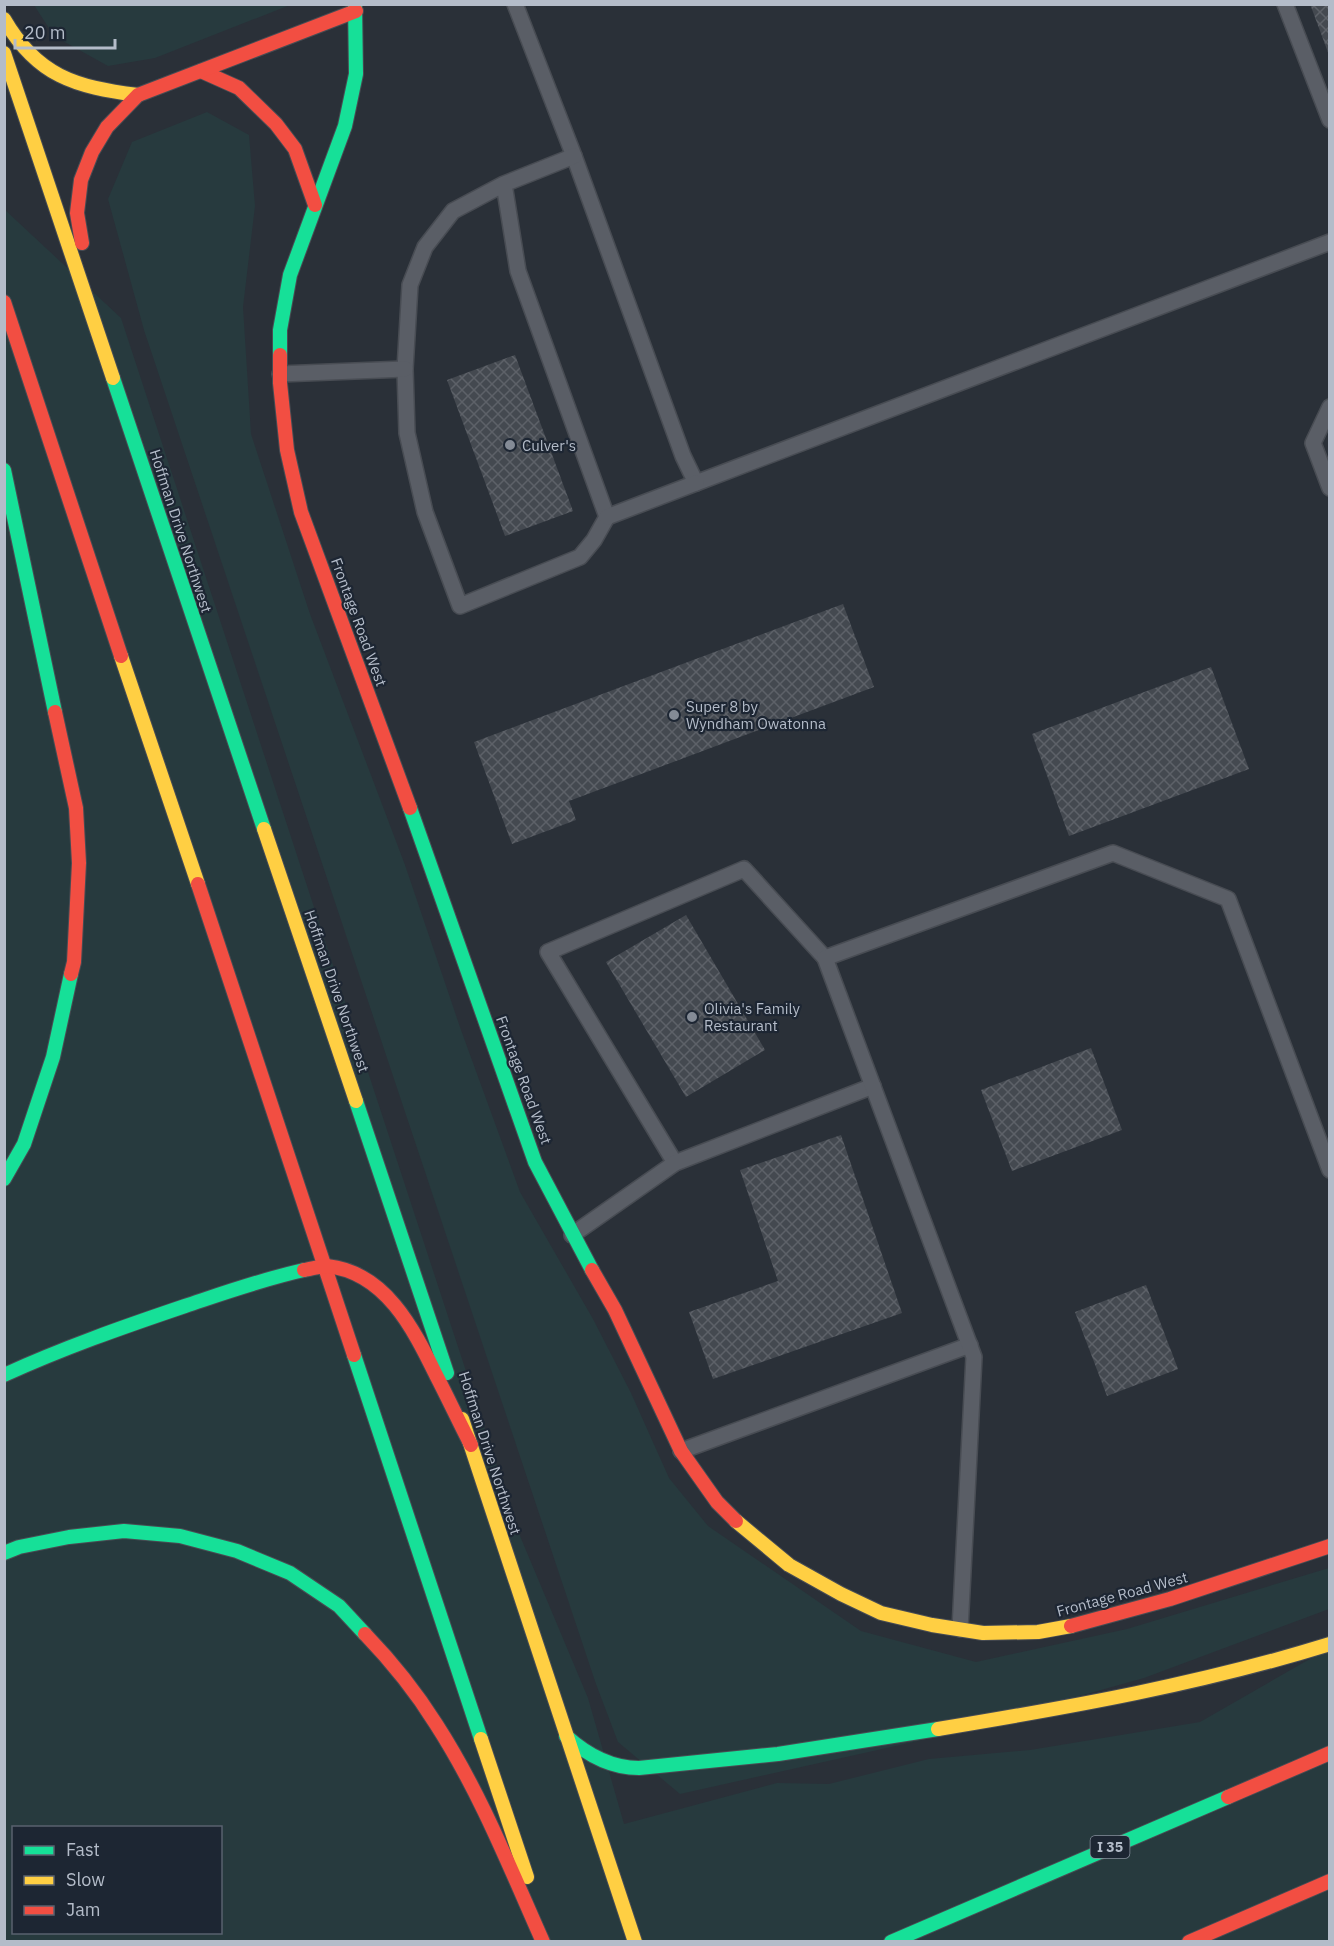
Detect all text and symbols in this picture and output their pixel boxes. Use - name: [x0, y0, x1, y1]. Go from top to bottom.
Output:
- scale bar: [15, 12, 116, 50]
- text: 20 m: [24, 21, 66, 44]
- place label: Culver's: [522, 436, 576, 455]
- marker: Culver's: [503, 438, 517, 452]
- street label: Hoffman Drive Northwest: [146, 447, 216, 615]
- street label: Frontage Road West: [327, 555, 391, 689]
- place label: Super 8 by Wyndham Owatonna: [686, 697, 826, 733]
- marker: Super 8 by Wyndham Owatonna: [667, 708, 681, 722]
- street label: Hoffman Drive Northwest: [300, 907, 374, 1075]
- place label: Olivia's Family Restaurant: [704, 999, 800, 1035]
- marker: Olivia's Family Restaurant: [685, 1010, 699, 1024]
- street label: Frontage Road West: [492, 1013, 556, 1147]
- street label: Hoffman Drive Northwest: [455, 1369, 525, 1537]
- street label: Frontage Road West: [1054, 1567, 1190, 1621]
- legend: [12, 1826, 222, 1934]
- road number: I 35: [1090, 1836, 1130, 1858]
- text: Fast: [66, 1838, 100, 1861]
- text: Slow: [66, 1868, 105, 1891]
- text: Jam: [66, 1898, 101, 1921]

